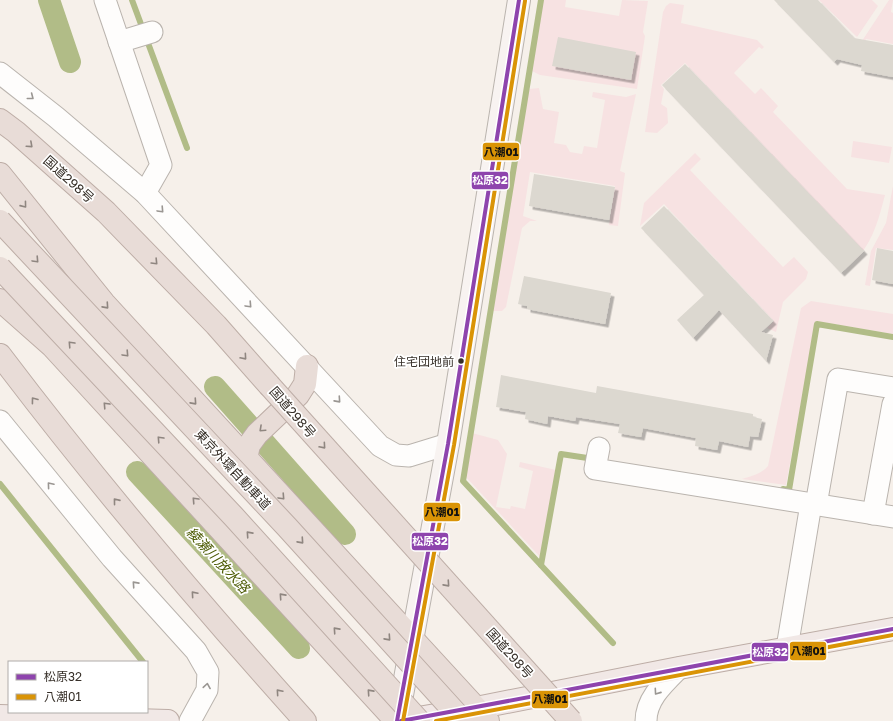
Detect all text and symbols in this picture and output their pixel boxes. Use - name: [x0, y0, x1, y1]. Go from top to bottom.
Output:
- one-way arrow: [26, 93, 33, 100]
- one-way arrow: [25, 140, 33, 147]
- line badge: 八潮01: [482, 142, 520, 161]
- text: 八潮01: [484, 145, 519, 158]
- street label: 国道298号: [40, 152, 98, 206]
- line badge: 松原32: [471, 171, 509, 190]
- text: 松原32: [472, 173, 508, 186]
- one-way arrow: [20, 200, 27, 207]
- one-way arrow: [156, 205, 163, 213]
- one-way arrow: [32, 255, 39, 263]
- one-way arrow: [151, 257, 158, 265]
- one-way arrow: [245, 300, 252, 308]
- one-way arrow: [102, 301, 109, 309]
- one-way arrow: [69, 341, 76, 349]
- one-way arrow: [121, 350, 128, 357]
- one-way arrow: [240, 352, 247, 360]
- place label: 住宅団地前: [394, 354, 454, 369]
- marker: 住宅団地前: [456, 356, 466, 366]
- street label: 国道298号: [267, 383, 319, 441]
- one-way arrow: [333, 395, 340, 403]
- one-way arrow: [189, 397, 197, 405]
- one-way arrow: [32, 398, 39, 405]
- one-way arrow: [104, 402, 111, 410]
- one-way arrow: [259, 424, 267, 432]
- street label: 東京外環自動車道: [192, 426, 274, 512]
- one-way arrow: [158, 436, 165, 444]
- one-way arrow: [318, 441, 326, 449]
- one-way arrow: [48, 482, 55, 489]
- one-way arrow: [277, 493, 284, 500]
- one-way arrow: [192, 497, 199, 505]
- one-way arrow: [113, 499, 120, 506]
- line badge: 八潮01: [423, 502, 461, 522]
- text: 八潮01: [425, 505, 460, 518]
- water label: 綾瀬川放水路: [184, 523, 254, 597]
- one-way arrow: [246, 531, 253, 539]
- line badge: 松原32: [411, 532, 449, 551]
- text: 松原32: [412, 534, 448, 547]
- one-way arrow: [296, 537, 303, 544]
- one-way arrow: [443, 580, 450, 587]
- one-way arrow: [132, 581, 139, 589]
- one-way arrow: [192, 591, 199, 598]
- one-way arrow: [280, 593, 287, 601]
- street label: 国道298号: [483, 624, 537, 682]
- one-way arrow: [333, 627, 341, 635]
- one-way arrow: [383, 633, 390, 641]
- line badge: 八潮01: [789, 641, 827, 661]
- line badge: 松原32: [751, 642, 789, 662]
- text: 八潮01: [791, 644, 826, 657]
- text: 松原32: [752, 645, 788, 658]
- legend: [8, 661, 148, 713]
- text: 松原32: [44, 669, 82, 684]
- one-way arrow: [202, 683, 211, 690]
- one-way arrow: [654, 688, 662, 695]
- text: 八潮01: [44, 689, 81, 704]
- one-way arrow: [277, 689, 284, 697]
- one-way arrow: [367, 689, 375, 697]
- line badge: 八潮01: [531, 690, 569, 709]
- text: 八潮01: [533, 692, 568, 705]

